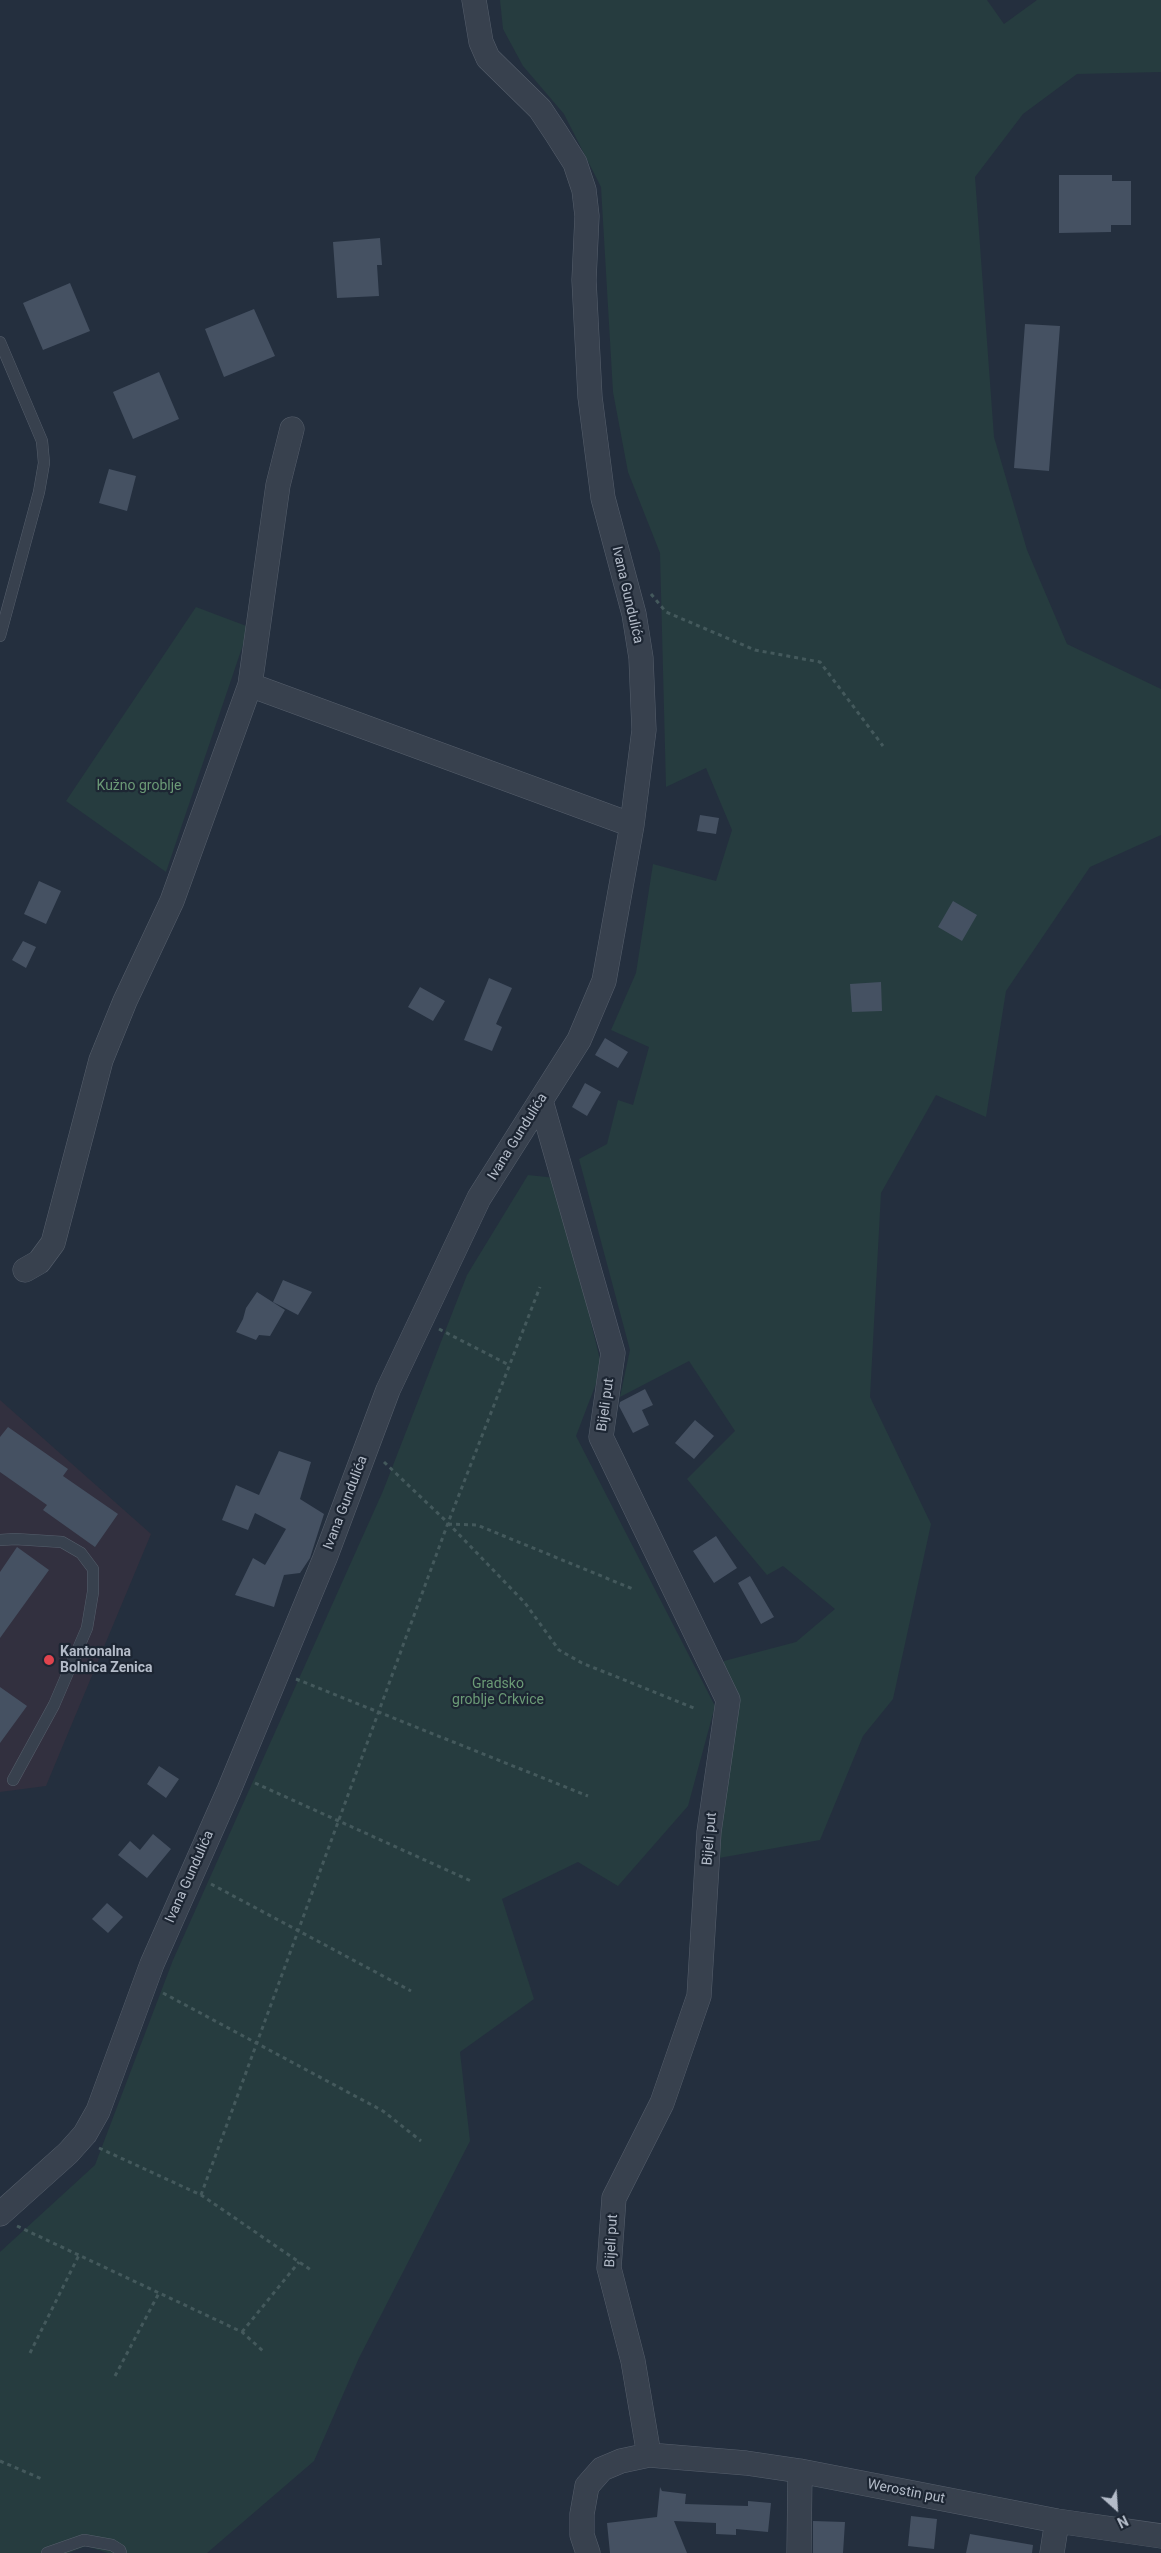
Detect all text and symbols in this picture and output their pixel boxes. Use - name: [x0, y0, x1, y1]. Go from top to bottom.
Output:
- street label: Ivana Gundulića: [608, 545, 646, 645]
- park label: Kužno groblje: [97, 778, 181, 794]
- street label: Ivana Gundulića: [485, 1090, 551, 1184]
- street label: Bijeli put: [594, 1377, 618, 1433]
- street label: Ivana Gundulića: [320, 1454, 372, 1552]
- place label: Kantonalna Bolnica Zenica: [60, 1644, 153, 1676]
- marker: Kantonalna Bolnica Zenica: [42, 1653, 56, 1667]
- park label: Gradsko groblje Crkvice: [452, 1676, 544, 1708]
- street label: Bijeli put: [699, 1812, 721, 1866]
- street label: Ivana Gundulića: [162, 1828, 218, 1926]
- street label: Bijeli put: [602, 2214, 622, 2268]
- street label: Werostin put: [866, 2476, 946, 2508]
- north arrow: [1091, 2483, 1141, 2533]
- text: N: [1115, 2512, 1131, 2531]

